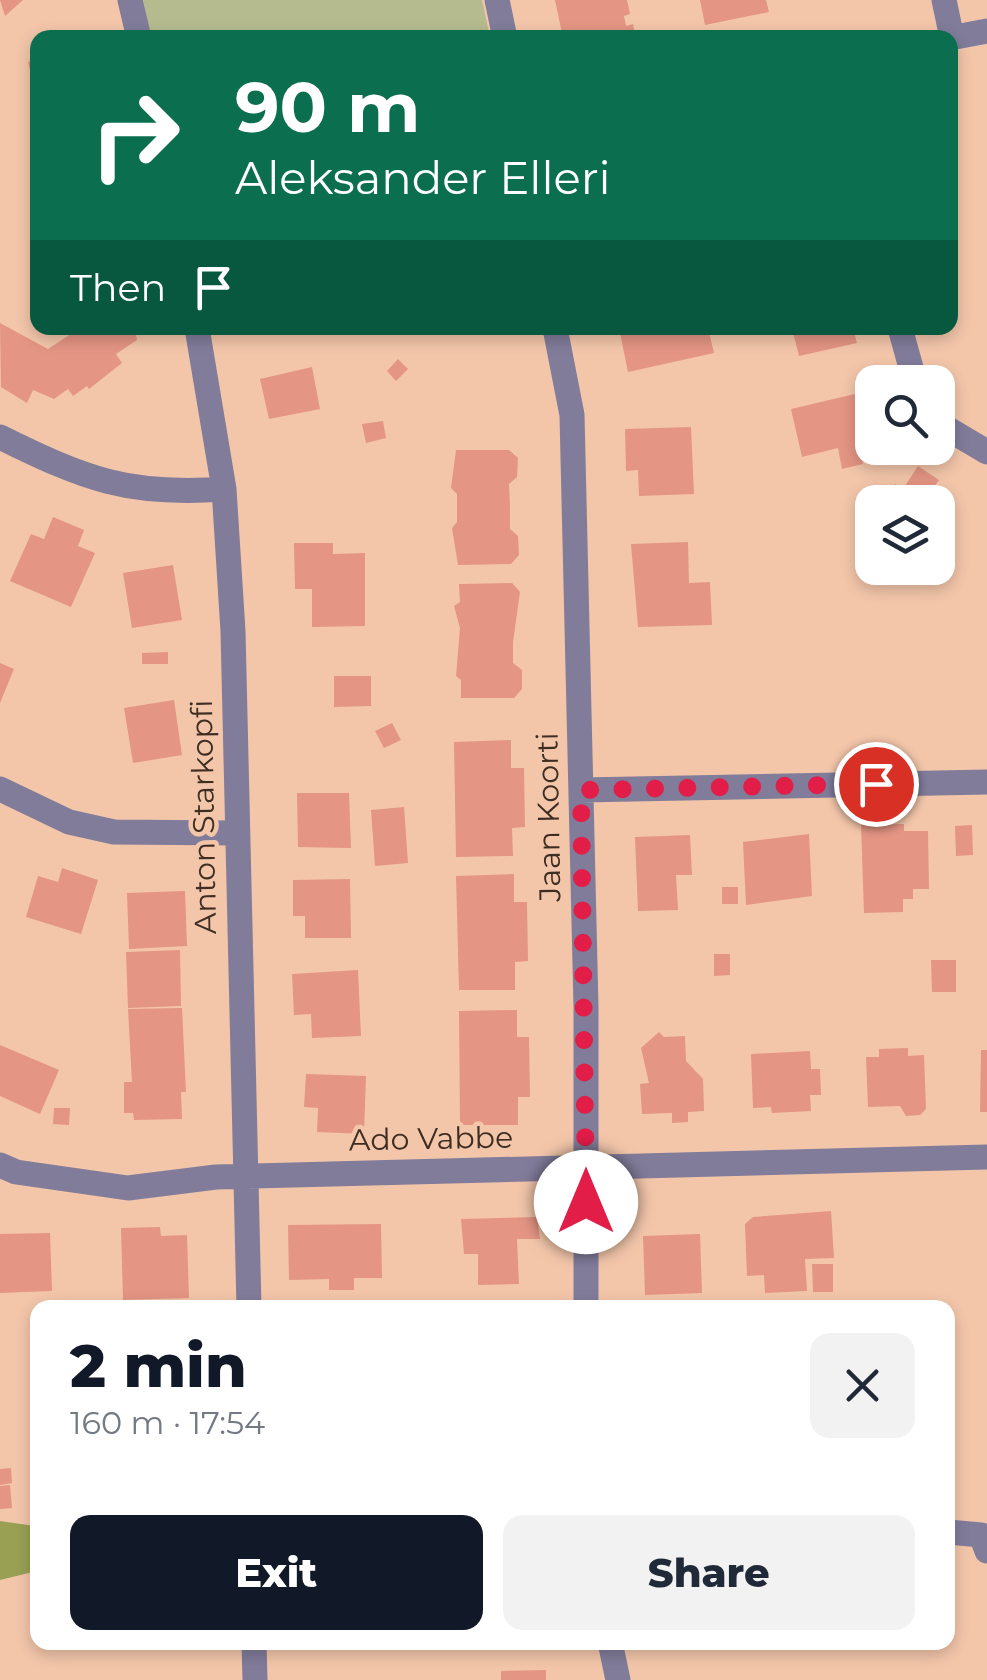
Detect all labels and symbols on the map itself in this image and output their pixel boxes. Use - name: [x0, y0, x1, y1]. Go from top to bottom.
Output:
- street label: Anton Starkopfi: [183, 699, 224, 935]
- street label: Jaan Koorti: [529, 732, 568, 903]
- pin: [834, 742, 919, 827]
- street label: Ado Vabbe: [349, 1119, 513, 1158]
- position arrow: [534, 1150, 638, 1254]

